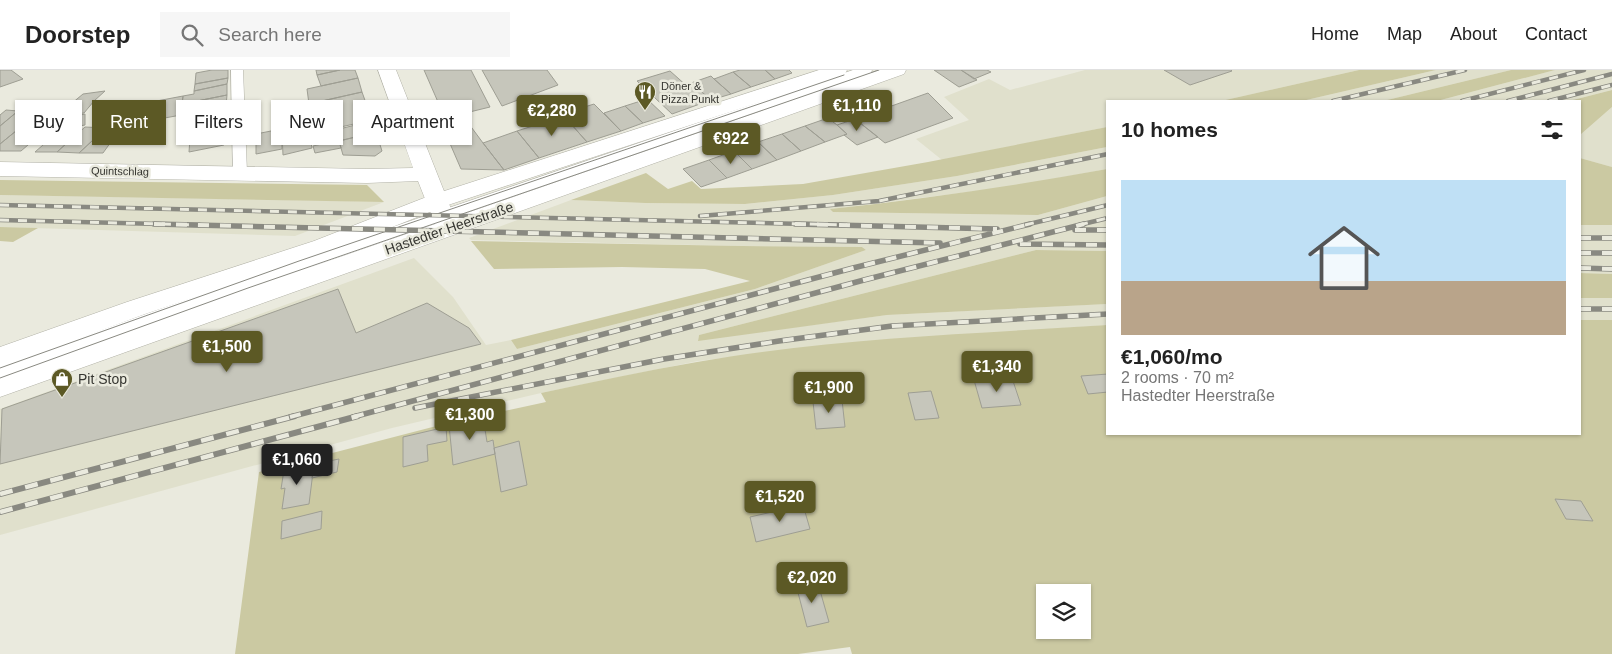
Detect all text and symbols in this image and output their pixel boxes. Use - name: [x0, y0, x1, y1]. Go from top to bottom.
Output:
- search box: [160, 12, 510, 57]
- text: Doorstep: [25, 21, 130, 48]
- icon: search: [178, 21, 206, 49]
- text: Search here: [218, 24, 322, 45]
- text: Home: [1311, 24, 1359, 44]
- text: Map: [1387, 24, 1422, 44]
- text: About: [1450, 24, 1497, 44]
- text: Contact: [1525, 24, 1587, 44]
- restaurant icon: Döner & Pizza Punkt: [633, 80, 657, 111]
- place label: Döner & Pizza Punkt: [661, 80, 719, 105]
- pin: €1,110: [816, 90, 898, 132]
- pin: €2,280: [511, 94, 593, 137]
- text: €1,110: [833, 97, 881, 114]
- chip: Buy: [15, 100, 82, 145]
- chip: Rent: [92, 100, 166, 145]
- chip: Filters: [176, 100, 261, 145]
- chip: New: [271, 100, 343, 145]
- chip: Apartment: [353, 100, 472, 145]
- text: €2,280: [528, 102, 576, 119]
- icon: filters: [1538, 116, 1566, 144]
- text: 10 homes: [1121, 118, 1218, 141]
- pin: €922: [701, 122, 761, 165]
- text: €922: [713, 130, 749, 147]
- street label: Quintschlag: [91, 164, 149, 178]
- street label: Hastedter Heerstraße: [383, 198, 515, 257]
- icon: home: [1299, 213, 1389, 303]
- pin: €1,500: [186, 330, 268, 373]
- text: €1,500: [203, 338, 251, 355]
- text: €1,060/mo: [1121, 345, 1223, 368]
- pin: €1,340: [956, 350, 1038, 393]
- text: €1,340: [973, 358, 1021, 375]
- shop icon: Pit Stop: [50, 367, 74, 398]
- text: 2 rooms · 70 m²: [1121, 369, 1234, 386]
- place label: Pit Stop: [78, 371, 127, 387]
- pin: €1,900: [788, 372, 870, 414]
- text: €1,900: [805, 379, 853, 396]
- text: Hastedter Heerstraße: [1121, 387, 1275, 404]
- pin: €1,300: [429, 398, 511, 441]
- text: €1,300: [446, 406, 494, 423]
- pin: €1,060: [256, 444, 338, 486]
- text: €1,060: [273, 451, 321, 468]
- pin: €1,520: [739, 480, 821, 523]
- text: €1,520: [756, 488, 804, 505]
- pin: €2,020: [771, 562, 853, 604]
- text: €2,020: [788, 569, 836, 586]
- map controls: [1036, 584, 1091, 639]
- button: layers: [1036, 584, 1091, 639]

